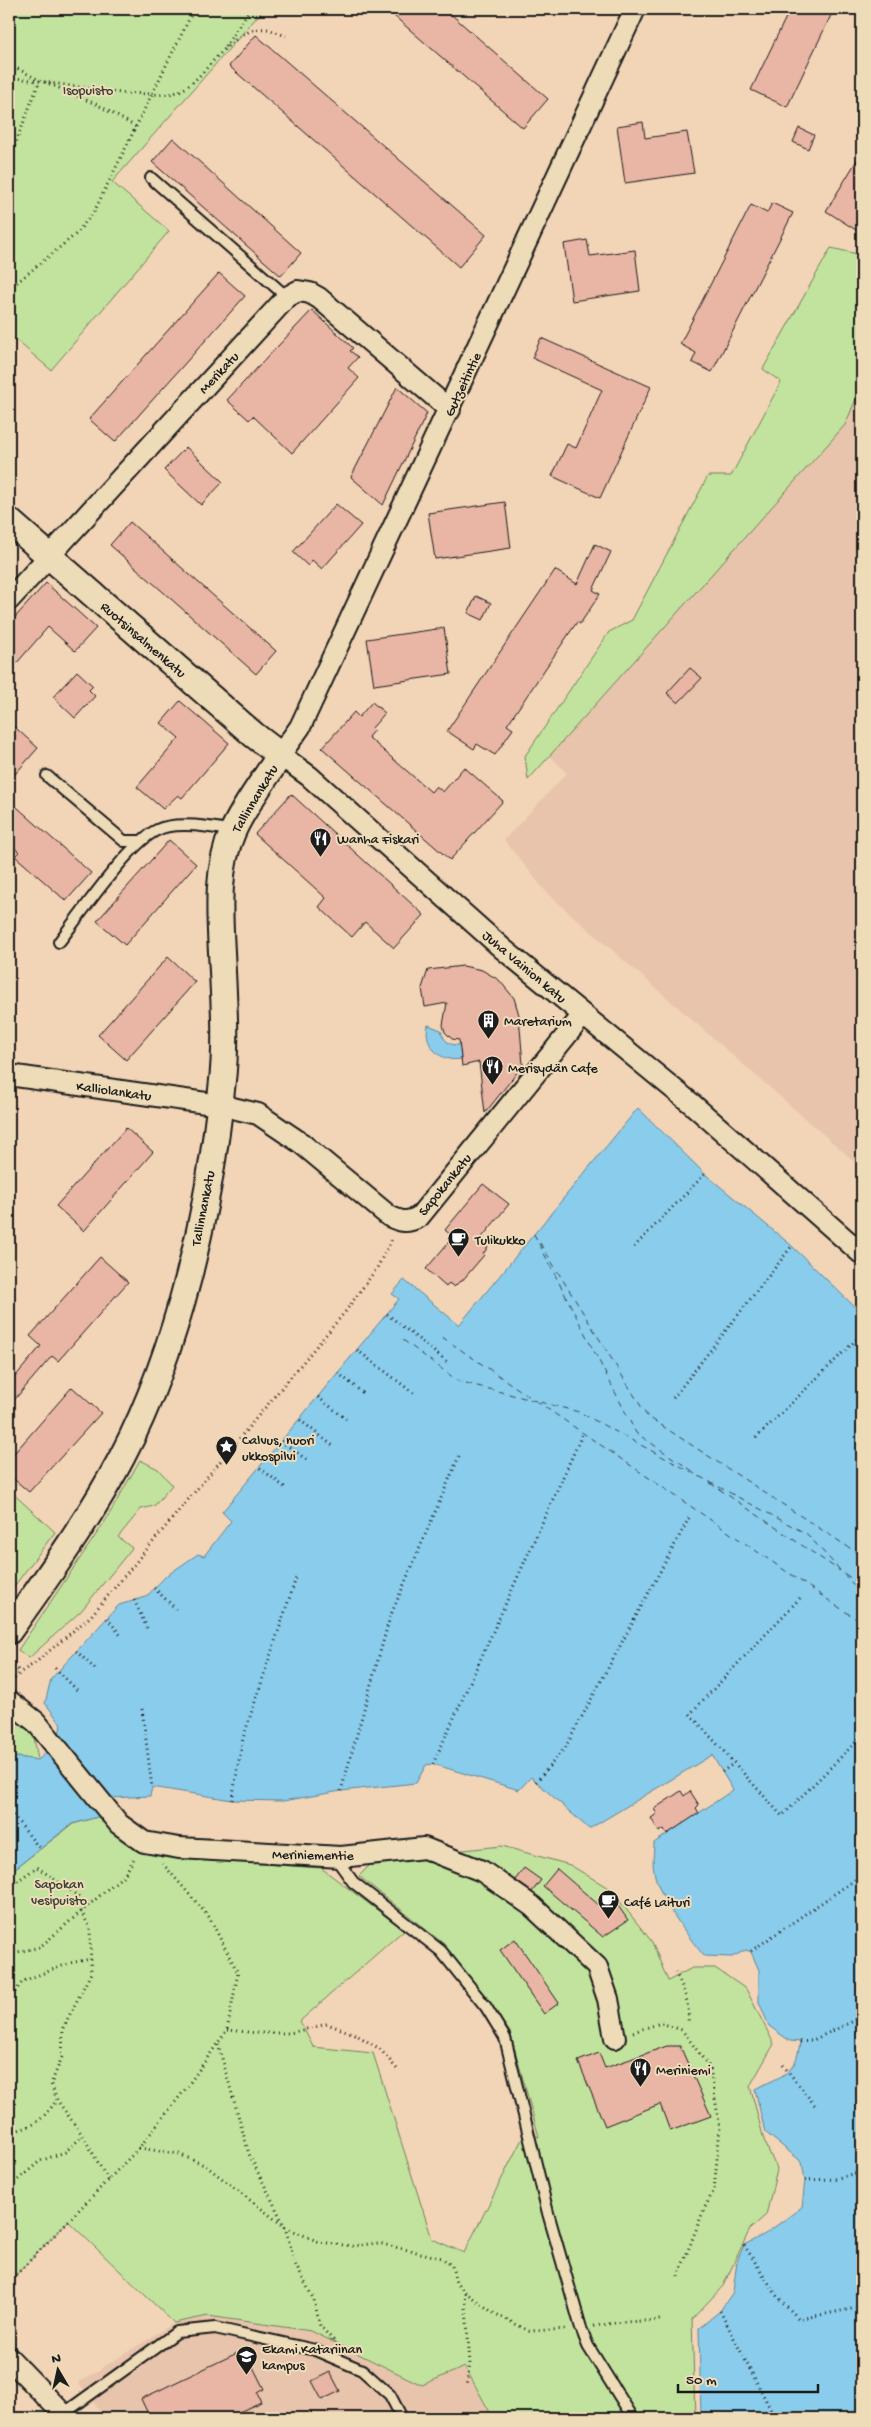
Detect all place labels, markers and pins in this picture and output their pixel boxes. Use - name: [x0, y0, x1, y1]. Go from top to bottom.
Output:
- restaurant icon: Wanha Fiskari: [309, 826, 333, 857]
- place label: Wanha Fiskari: [337, 832, 419, 849]
- building icon: Maretarium: [476, 1008, 500, 1039]
- place label: Maretarium: [504, 1014, 572, 1031]
- restaurant icon: Merisydän Cafe: [480, 1055, 504, 1086]
- place label: Merisydän Cafe: [508, 1061, 599, 1078]
- cafe icon: Tulikukko: [447, 1227, 471, 1258]
- place label: Tulikukko: [474, 1233, 526, 1250]
- place label: Calvus, nuori ukkospilvi: [242, 1433, 315, 1466]
- place icon: Calvus, nuori ukkospilvi: [214, 1435, 238, 1466]
- cafe icon: Café Laituri: [596, 1889, 620, 1920]
- place label: Café Laituri: [624, 1895, 690, 1912]
- restaurant icon: Meriniemi: [628, 2057, 652, 2088]
- place label: Meriniemi: [656, 2063, 711, 2080]
- place label: Ekami Katariinan kampus: [262, 2342, 362, 2375]
- school or university icon: Ekami Katariinan kampus: [234, 2344, 258, 2375]

